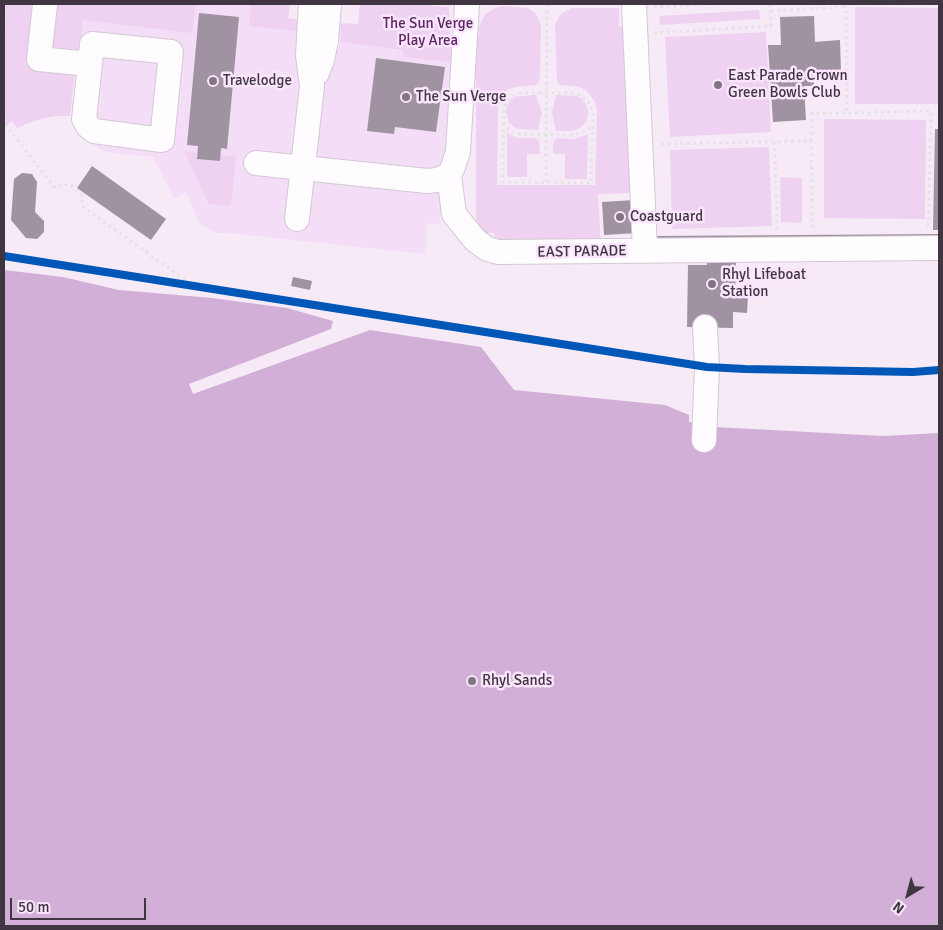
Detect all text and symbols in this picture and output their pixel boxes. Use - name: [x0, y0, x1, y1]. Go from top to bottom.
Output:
- park label: The Sun Verge Play Area: [383, 15, 473, 50]
- place label: East Parade Crown Green Bowls Club: [728, 67, 848, 102]
- place label: Travelodge: [223, 72, 292, 90]
- marker: Travelodge: [207, 75, 219, 87]
- marker: East Parade Crown Green Bowls Club: [712, 79, 724, 91]
- place label: The Sun Verge: [416, 88, 507, 106]
- marker: The Sun Verge: [400, 91, 412, 103]
- place label: Coastguard: [630, 208, 703, 226]
- marker: Coastguard: [614, 211, 626, 223]
- street label: EAST PARADE: [537, 242, 627, 262]
- place label: Rhyl Lifeboat Station: [722, 266, 806, 301]
- marker: Rhyl Lifeboat Station: [706, 278, 718, 290]
- place label: Rhyl Sands: [482, 672, 552, 690]
- marker: Rhyl Sands: [466, 675, 478, 687]
- north arrow: [883, 870, 933, 920]
- scale bar: [12, 888, 149, 920]
- text: 50 m: [18, 898, 49, 916]
- text: N: [890, 898, 908, 917]

